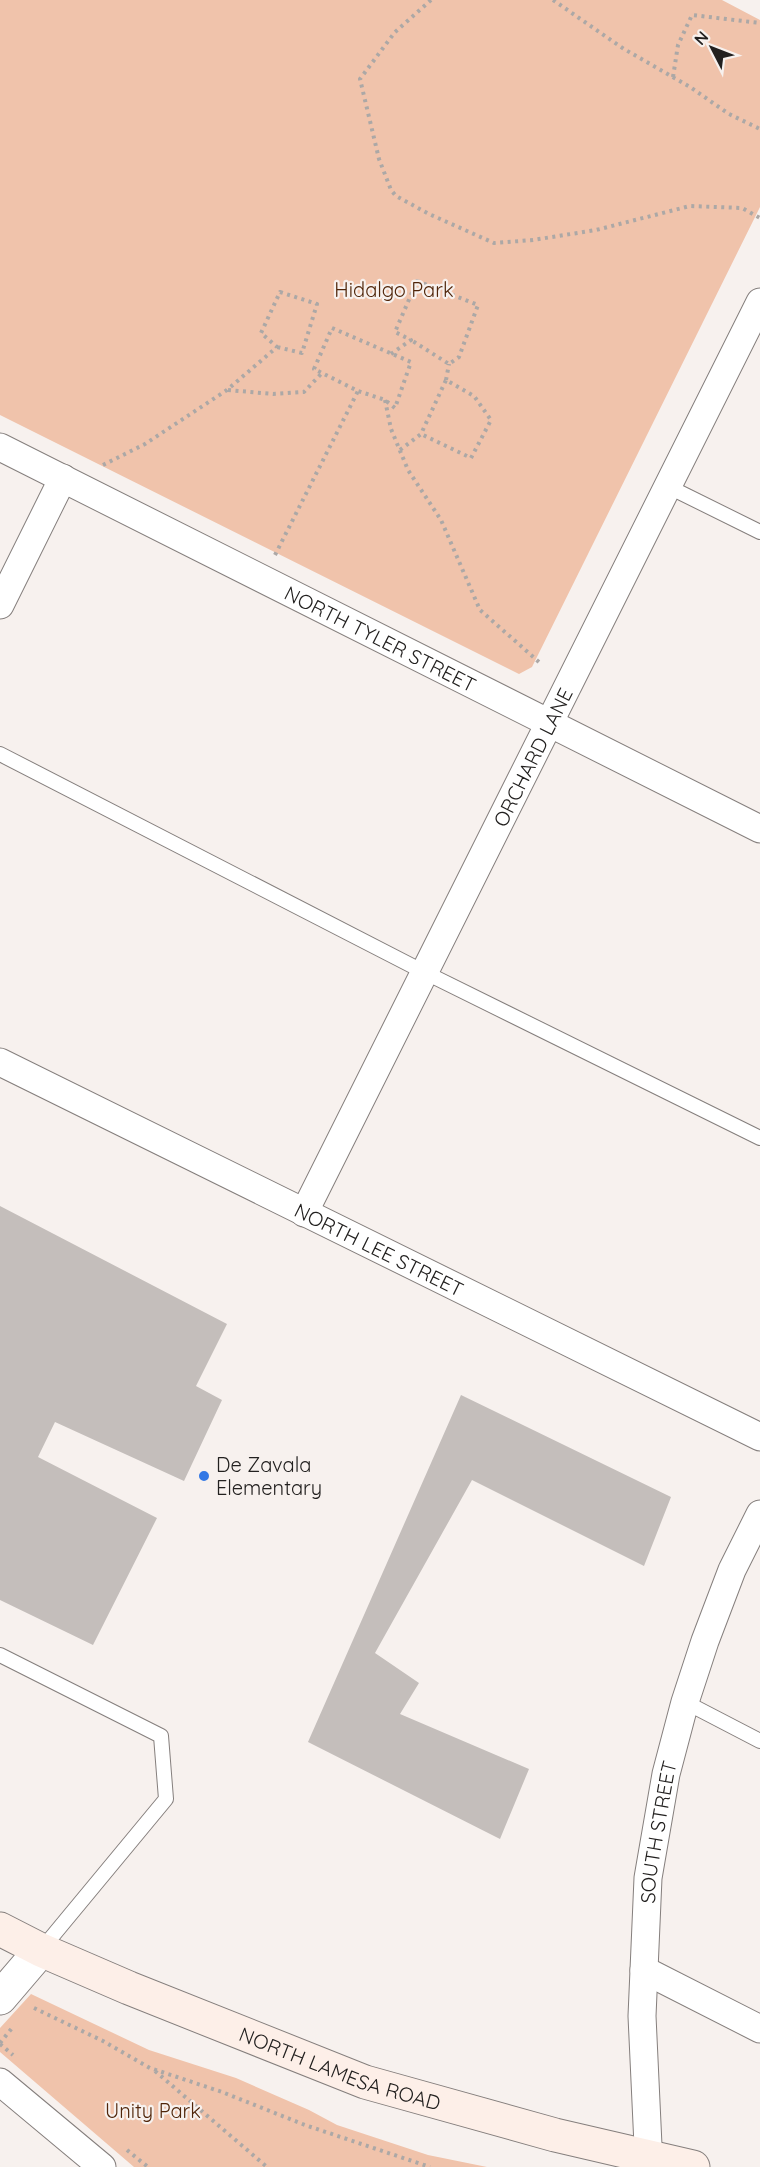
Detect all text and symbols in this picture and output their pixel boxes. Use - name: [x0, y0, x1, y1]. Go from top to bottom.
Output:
- north arrow: [682, 18, 742, 78]
- text: N: [689, 27, 712, 49]
- park label: Hidalgo Park: [334, 277, 454, 302]
- street label: NORTH TYLER STREET: [281, 580, 480, 697]
- street label: ORCHARD LANE: [487, 683, 577, 830]
- street label: NORTH LEE STREET: [291, 1197, 468, 1301]
- place label: De Zavala Elementary: [216, 1452, 322, 1500]
- marker: De Zavala Elementary: [197, 1469, 211, 1483]
- street label: SOUTH STREET: [634, 1758, 681, 1904]
- street label: NORTH LAMESA ROAD: [236, 2021, 444, 2115]
- park label: Unity Park: [105, 2098, 201, 2123]

